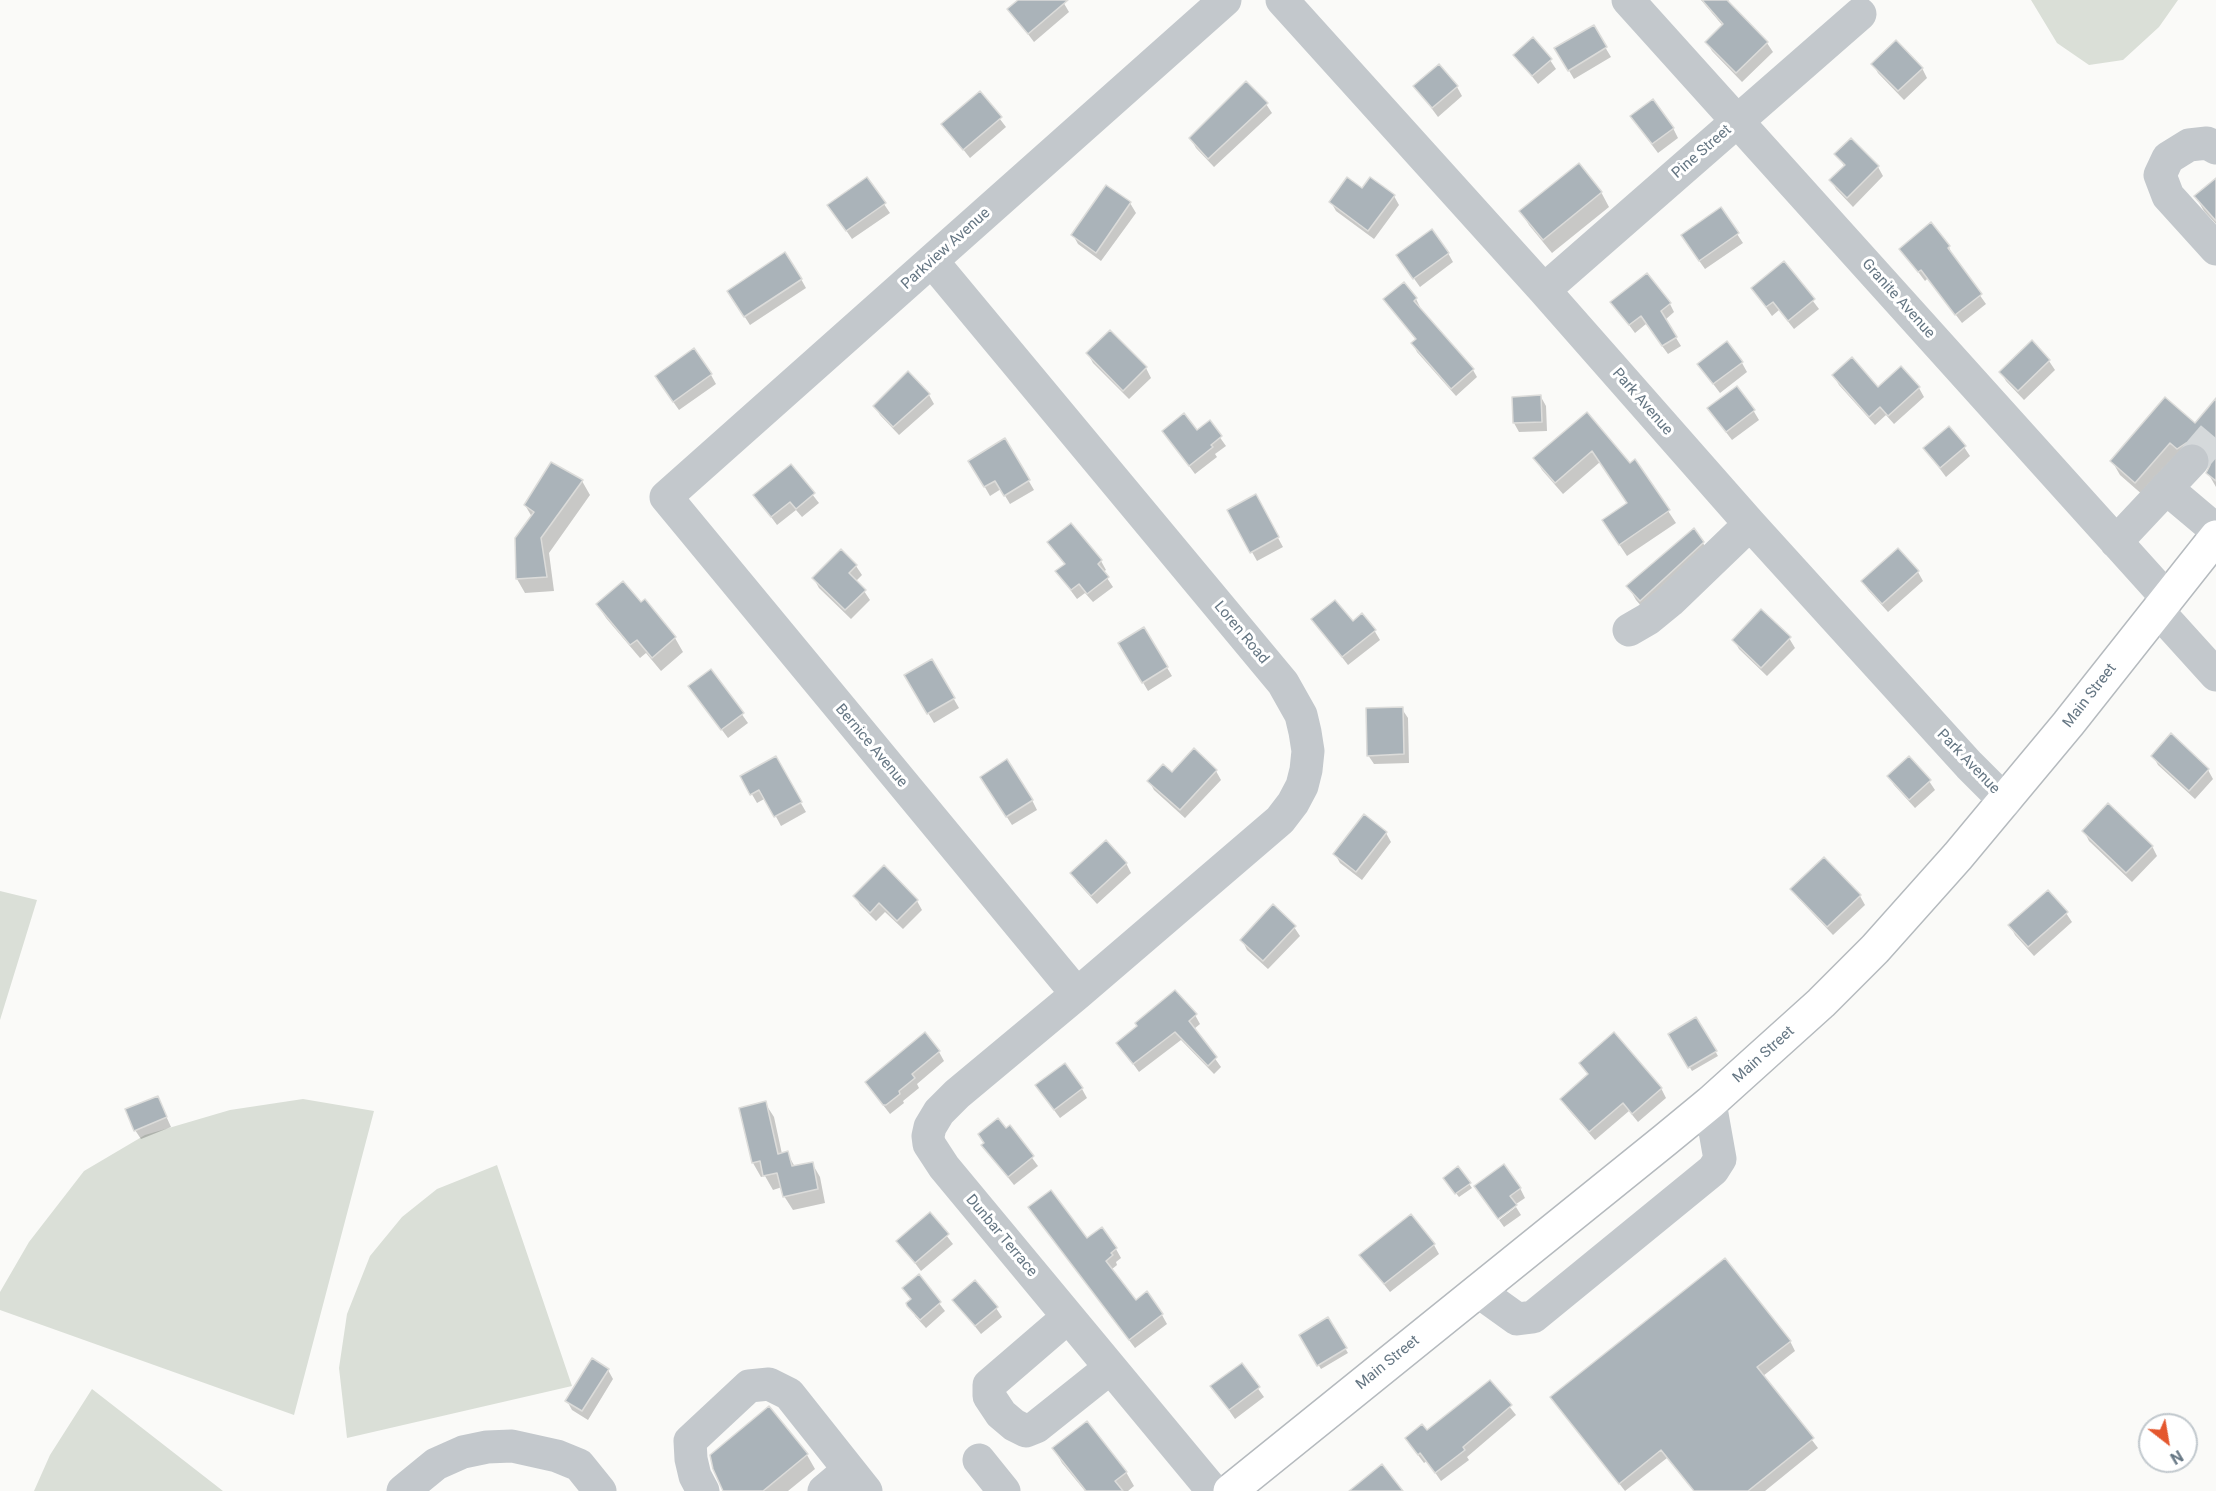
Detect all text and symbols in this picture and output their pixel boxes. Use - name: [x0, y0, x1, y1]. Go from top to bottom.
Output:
- street label: Pine Street: [1669, 121, 1735, 183]
- street label: Parkview Avenue: [898, 204, 994, 294]
- street label: Granite Avenue: [1858, 256, 1938, 342]
- street label: Park Avenue: [1608, 365, 1676, 439]
- street label: Loren Road: [1210, 598, 1272, 668]
- street label: Main Street: [2059, 660, 2121, 732]
- street label: Bernice Avenue: [831, 701, 911, 791]
- street label: Park Avenue: [1933, 726, 2003, 798]
- street label: Main Street: [1730, 1023, 1798, 1087]
- street label: Dunbar Terrace: [961, 1191, 1041, 1281]
- street label: Main Street: [1353, 1332, 1423, 1394]
- north arrow: [2138, 1413, 2198, 1473]
- text: N: [2167, 1446, 2186, 1468]

